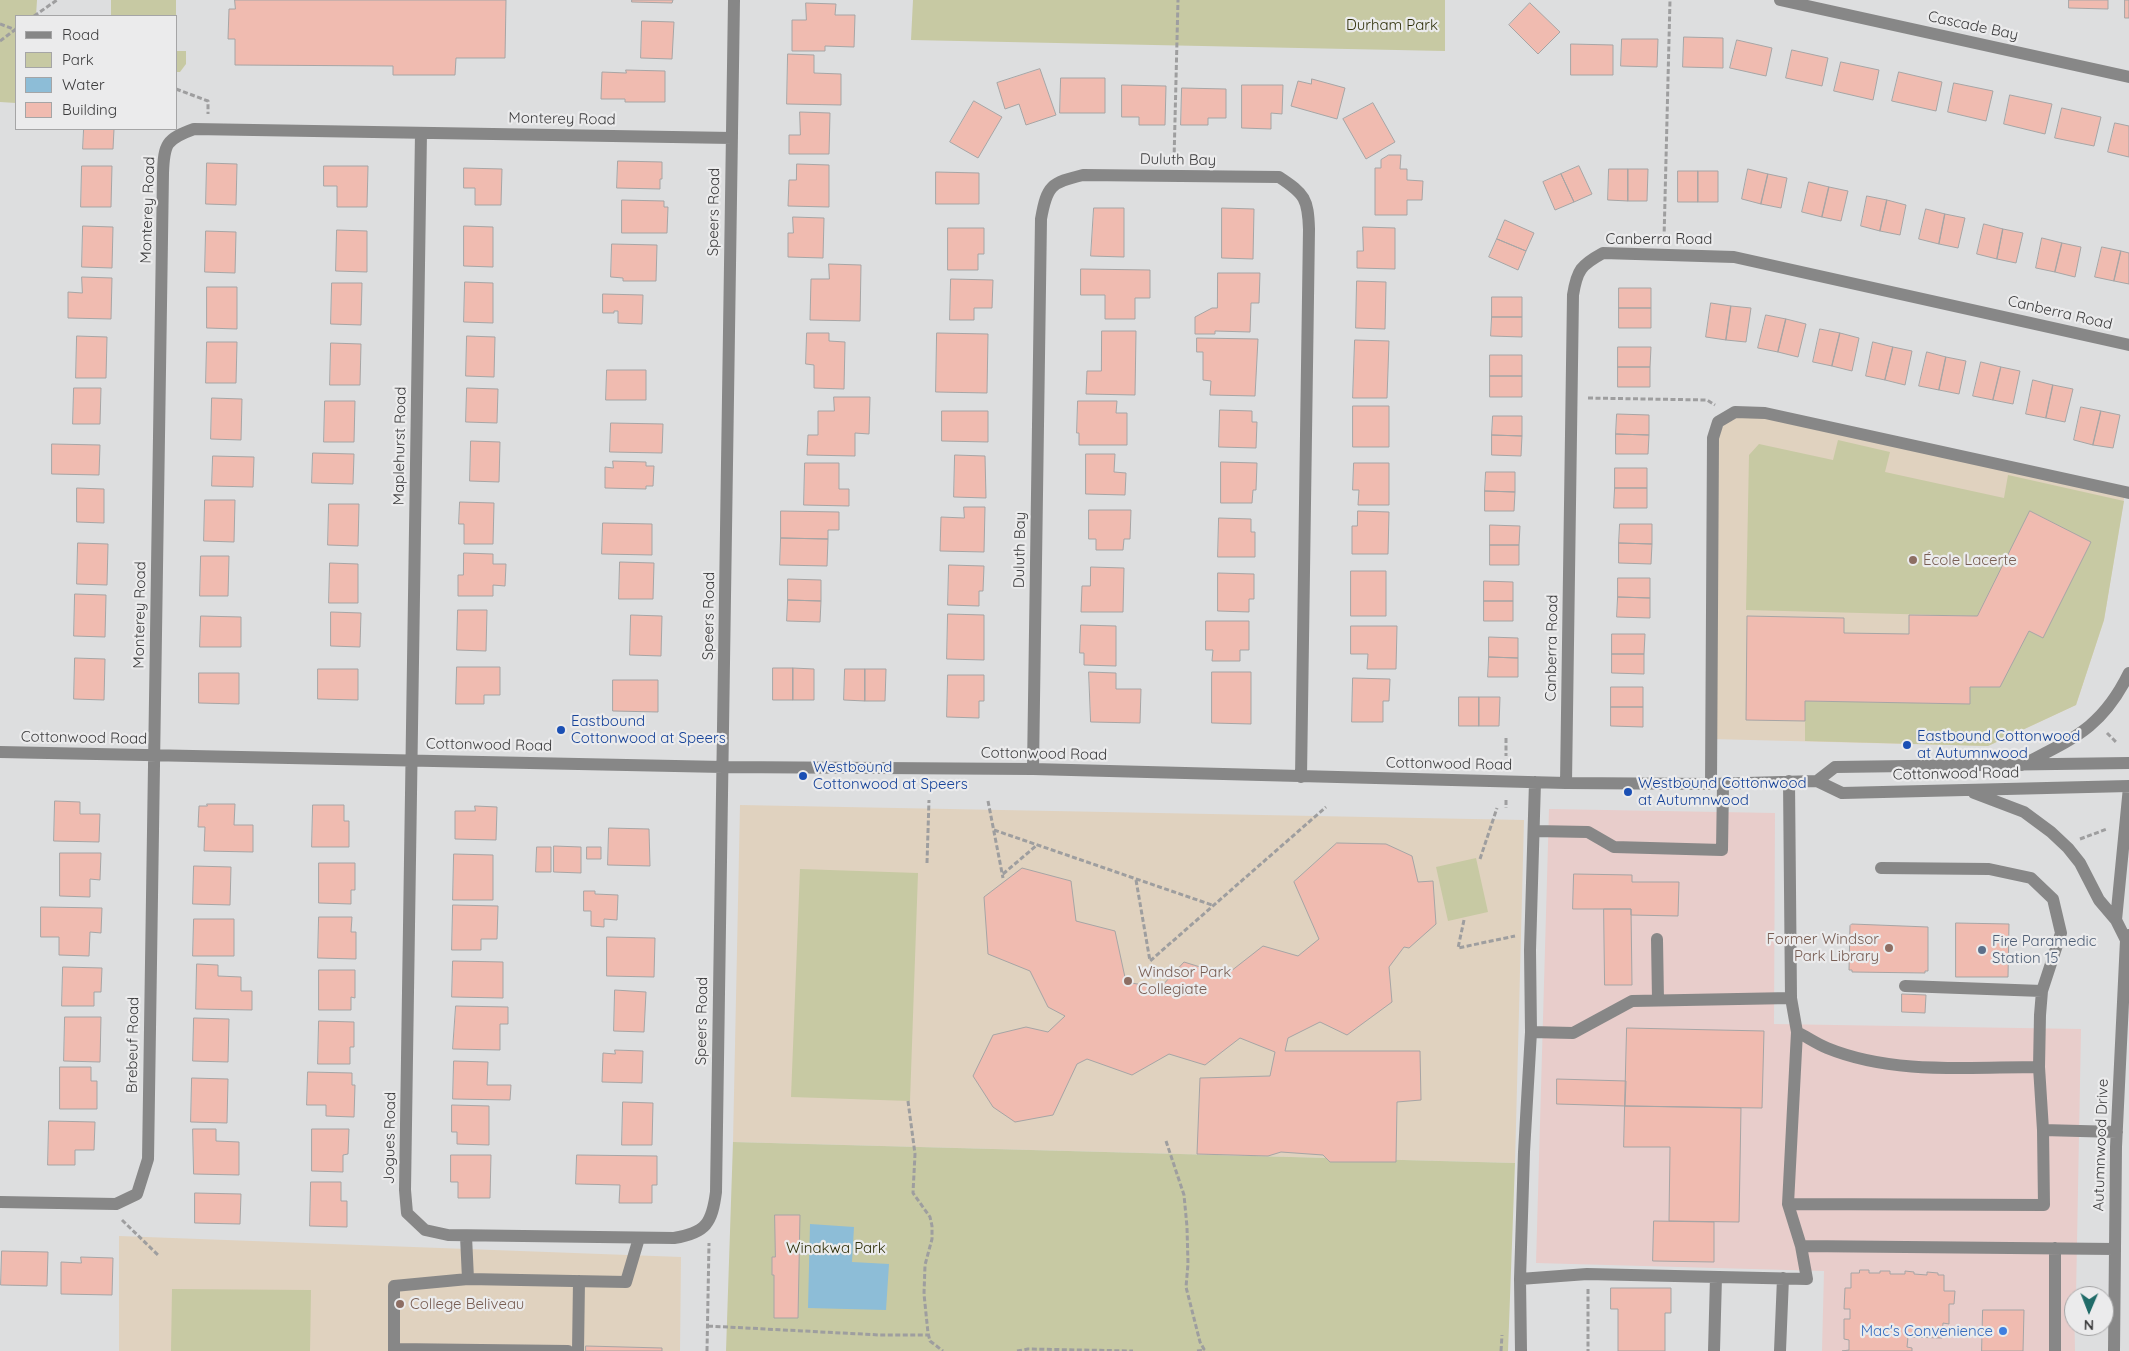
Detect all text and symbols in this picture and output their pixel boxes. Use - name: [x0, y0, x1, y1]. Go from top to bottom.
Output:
- street label: Cascade Bay: [1926, 8, 2020, 44]
- legend: [15, 15, 178, 130]
- park label: Durham Park: [1346, 16, 1438, 34]
- text: Road: [62, 25, 99, 44]
- text: Park: [62, 50, 94, 69]
- text: Water: [62, 75, 105, 94]
- text: Building: [62, 100, 117, 119]
- street label: Monterey Road: [508, 109, 616, 129]
- street label: Duluth Bay: [1140, 150, 1216, 170]
- street label: Monterey Road: [137, 156, 159, 264]
- street label: Speers Road: [704, 168, 724, 256]
- street label: Canberra Road: [1606, 230, 1712, 248]
- street label: Canberra Road: [2006, 292, 2114, 334]
- street label: Maplehurst Road: [390, 387, 410, 505]
- street label: Duluth Bay: [1010, 512, 1030, 588]
- place label: École Lacerte: [1923, 551, 2017, 569]
- marker: École Lacerte: [1907, 554, 1919, 566]
- street label: Monterey Road: [130, 561, 150, 669]
- street label: Speers Road: [699, 572, 719, 660]
- street label: Canberra Road: [1542, 594, 1562, 702]
- place label: Eastbound Cottonwood at Speers: [571, 712, 726, 747]
- marker: Eastbound Cottonwood at Speers: [555, 724, 567, 736]
- place label: Eastbound Cottonwood at Autumnwood: [1917, 727, 2080, 762]
- street label: Cottonwood Road: [21, 728, 147, 748]
- street label: Cottonwood Road: [426, 735, 552, 755]
- marker: Eastbound Cottonwood at Autumnwood: [1901, 739, 1913, 751]
- street label: Cottonwood Road: [981, 744, 1107, 764]
- street label: Cottonwood Road: [1386, 754, 1512, 774]
- place label: Westbound Cottonwood at Speers: [813, 758, 968, 793]
- street label: Cottonwood Road: [1893, 764, 2019, 784]
- marker: Westbound Cottonwood at Speers: [797, 770, 809, 782]
- place label: Westbound Cottonwood at Autumnwood: [1638, 774, 1807, 809]
- marker: Westbound Cottonwood at Autumnwood: [1622, 786, 1634, 798]
- place label: Former Windsor Park Library: [1767, 930, 1879, 965]
- place label: Fire Paramedic Station 15: [1992, 932, 2097, 967]
- marker: Former Windsor Park Library: [1883, 942, 1895, 954]
- marker: Fire Paramedic Station 15: [1976, 944, 1988, 956]
- place label: Windsor Park Collegiate: [1138, 963, 1231, 998]
- marker: Windsor Park Collegiate: [1122, 975, 1134, 987]
- street label: Speers Road: [692, 977, 712, 1065]
- street label: Brebeuf Road: [123, 997, 143, 1093]
- street label: Autumnwood Drive: [2090, 1078, 2112, 1212]
- street label: Jogues Road: [380, 1092, 400, 1184]
- park label: Winakwa Park: [786, 1239, 886, 1257]
- north arrow: [2064, 1286, 2114, 1336]
- place label: College Beliveau: [410, 1295, 524, 1313]
- marker: College Beliveau: [394, 1298, 406, 1310]
- text: N: [2083, 1316, 2094, 1334]
- place label: Mac's Convenience: [1861, 1322, 1993, 1340]
- marker: Mac's Convenience: [1997, 1325, 2009, 1337]

